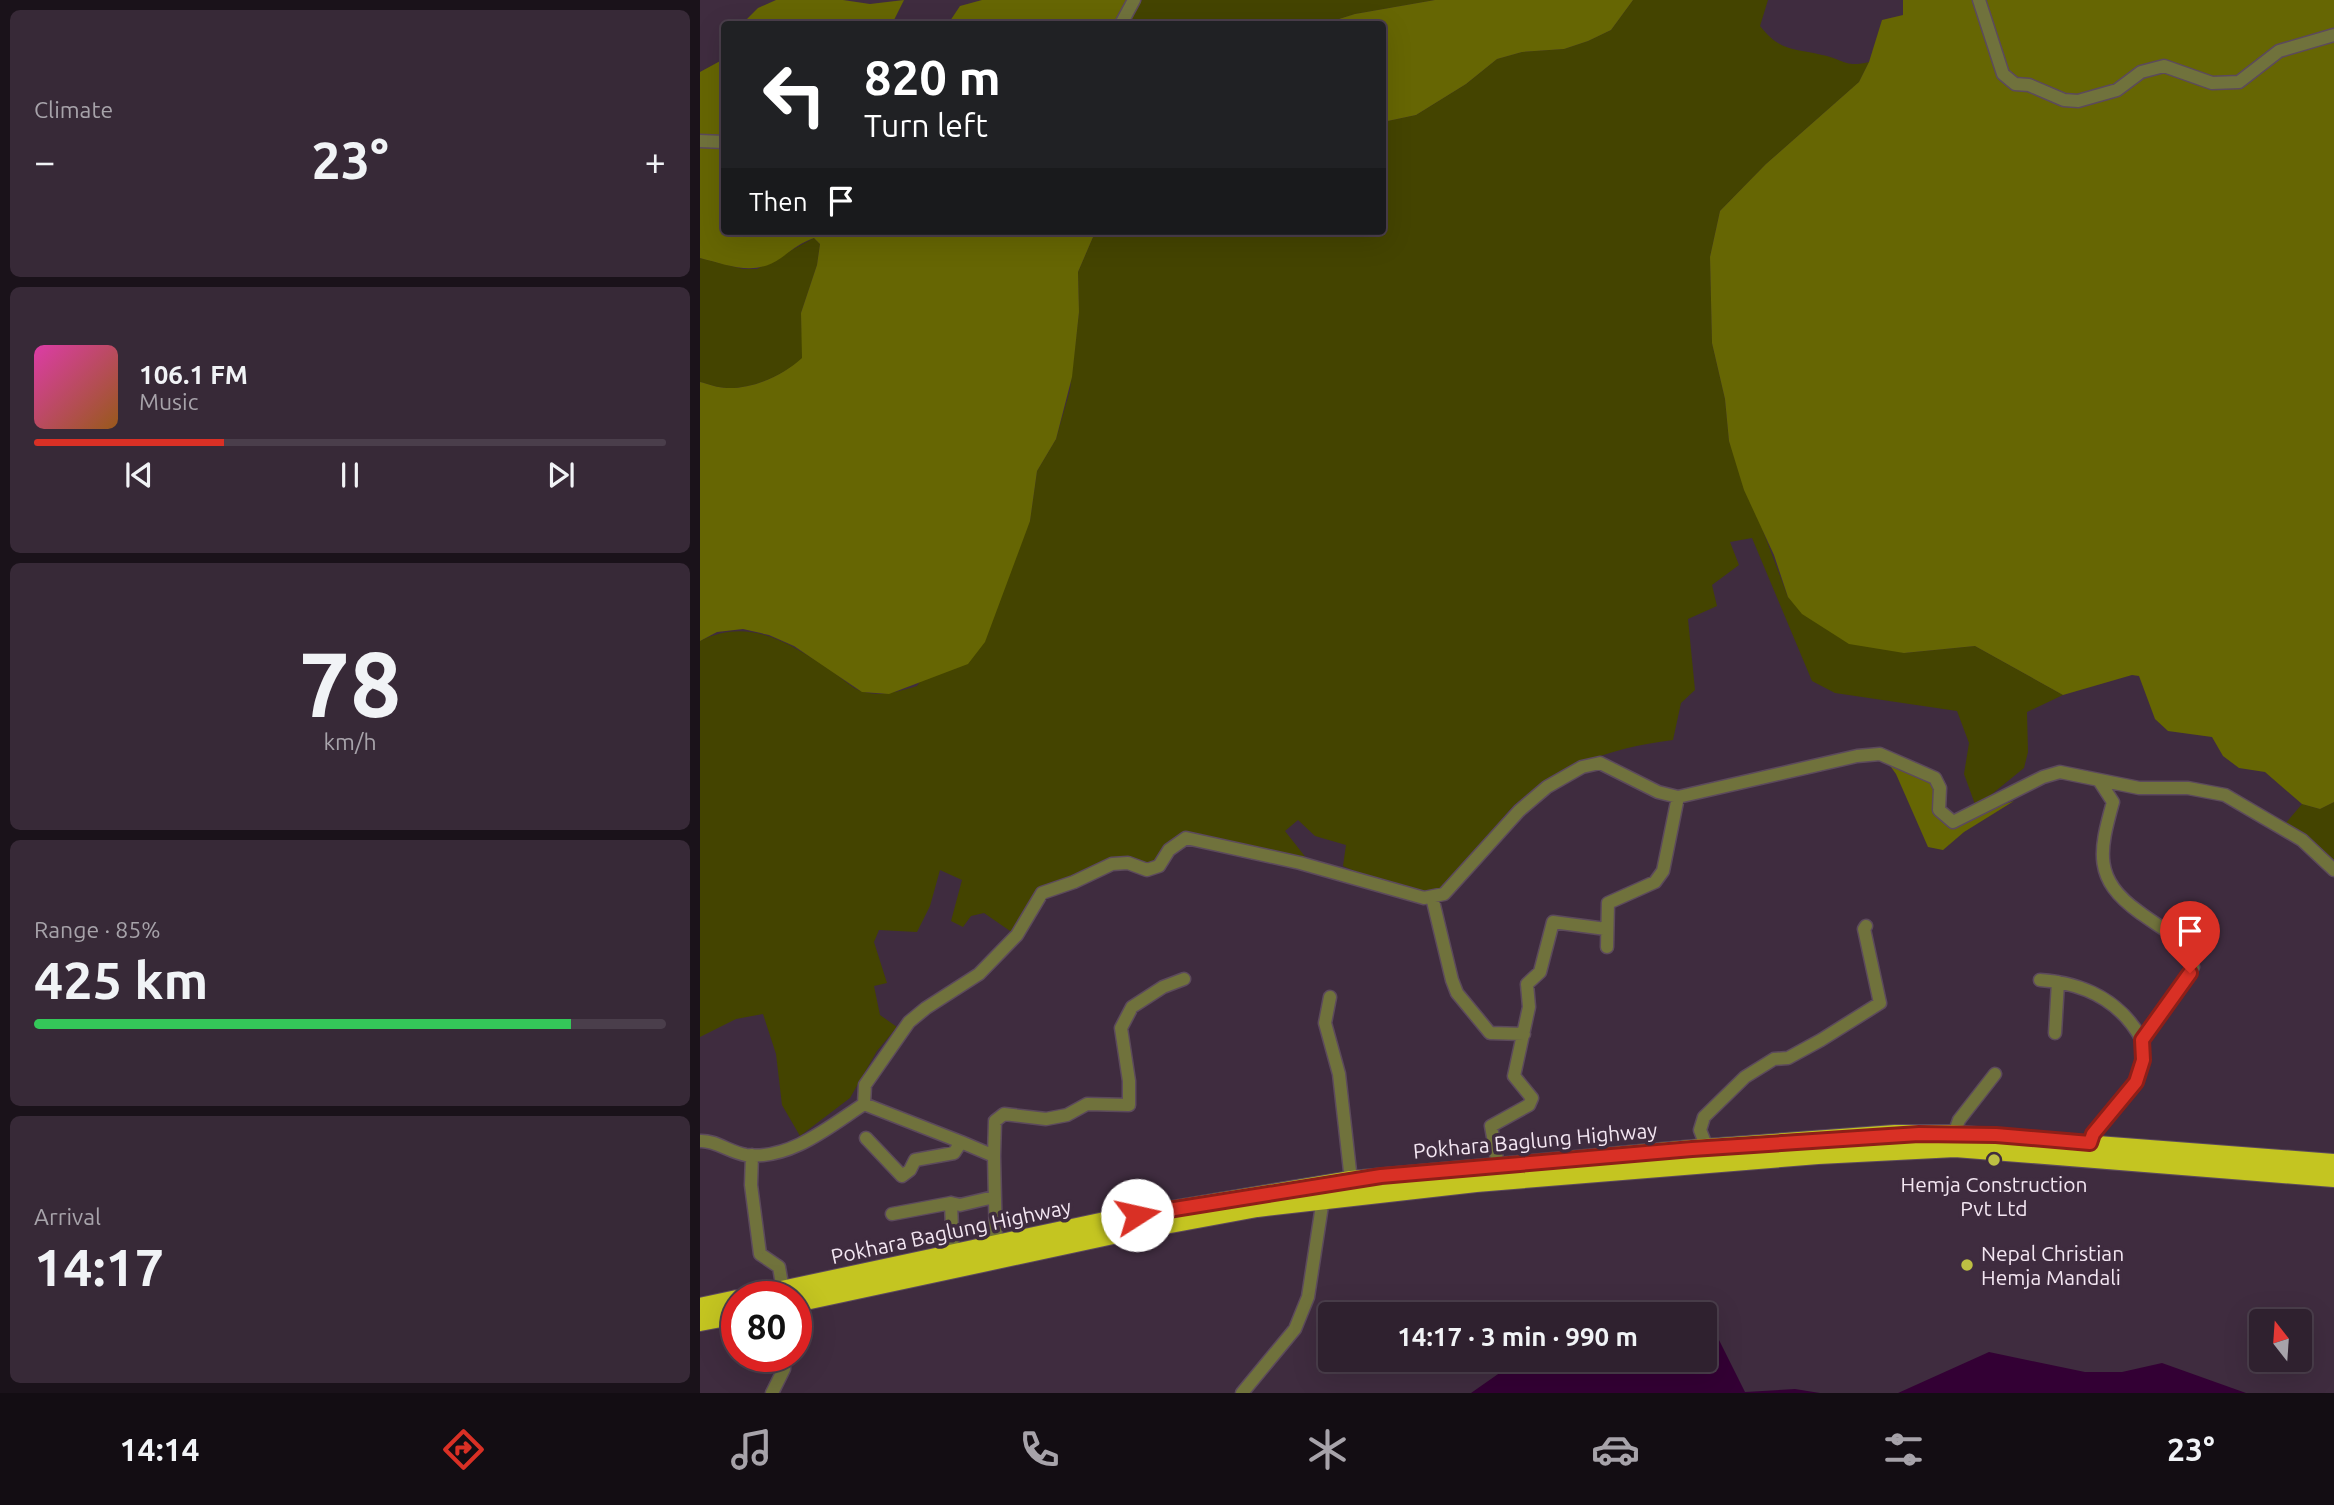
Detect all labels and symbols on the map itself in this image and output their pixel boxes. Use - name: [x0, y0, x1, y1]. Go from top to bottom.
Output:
- pin: [2160, 901, 2220, 973]
- street label: Pokhara Baglung Highway: [1412, 1117, 1658, 1163]
- marker: Hemja Construction Pvt Ltd: [1986, 1152, 2002, 1168]
- place label: Hemja Construction Pvt Ltd: [1901, 1172, 2087, 1220]
- position arrow: [1100, 1178, 1174, 1252]
- street label: Pokhara Baglung Highway: [829, 1194, 1073, 1268]
- place label: Nepal Christian Hemja Mandali: [1981, 1241, 2124, 1289]
- marker: Nepal Christian Hemja Mandali: [1959, 1257, 1975, 1273]
- speed limit sign: 80: [721, 1281, 812, 1372]
- north arrow: [2249, 1309, 2312, 1372]

